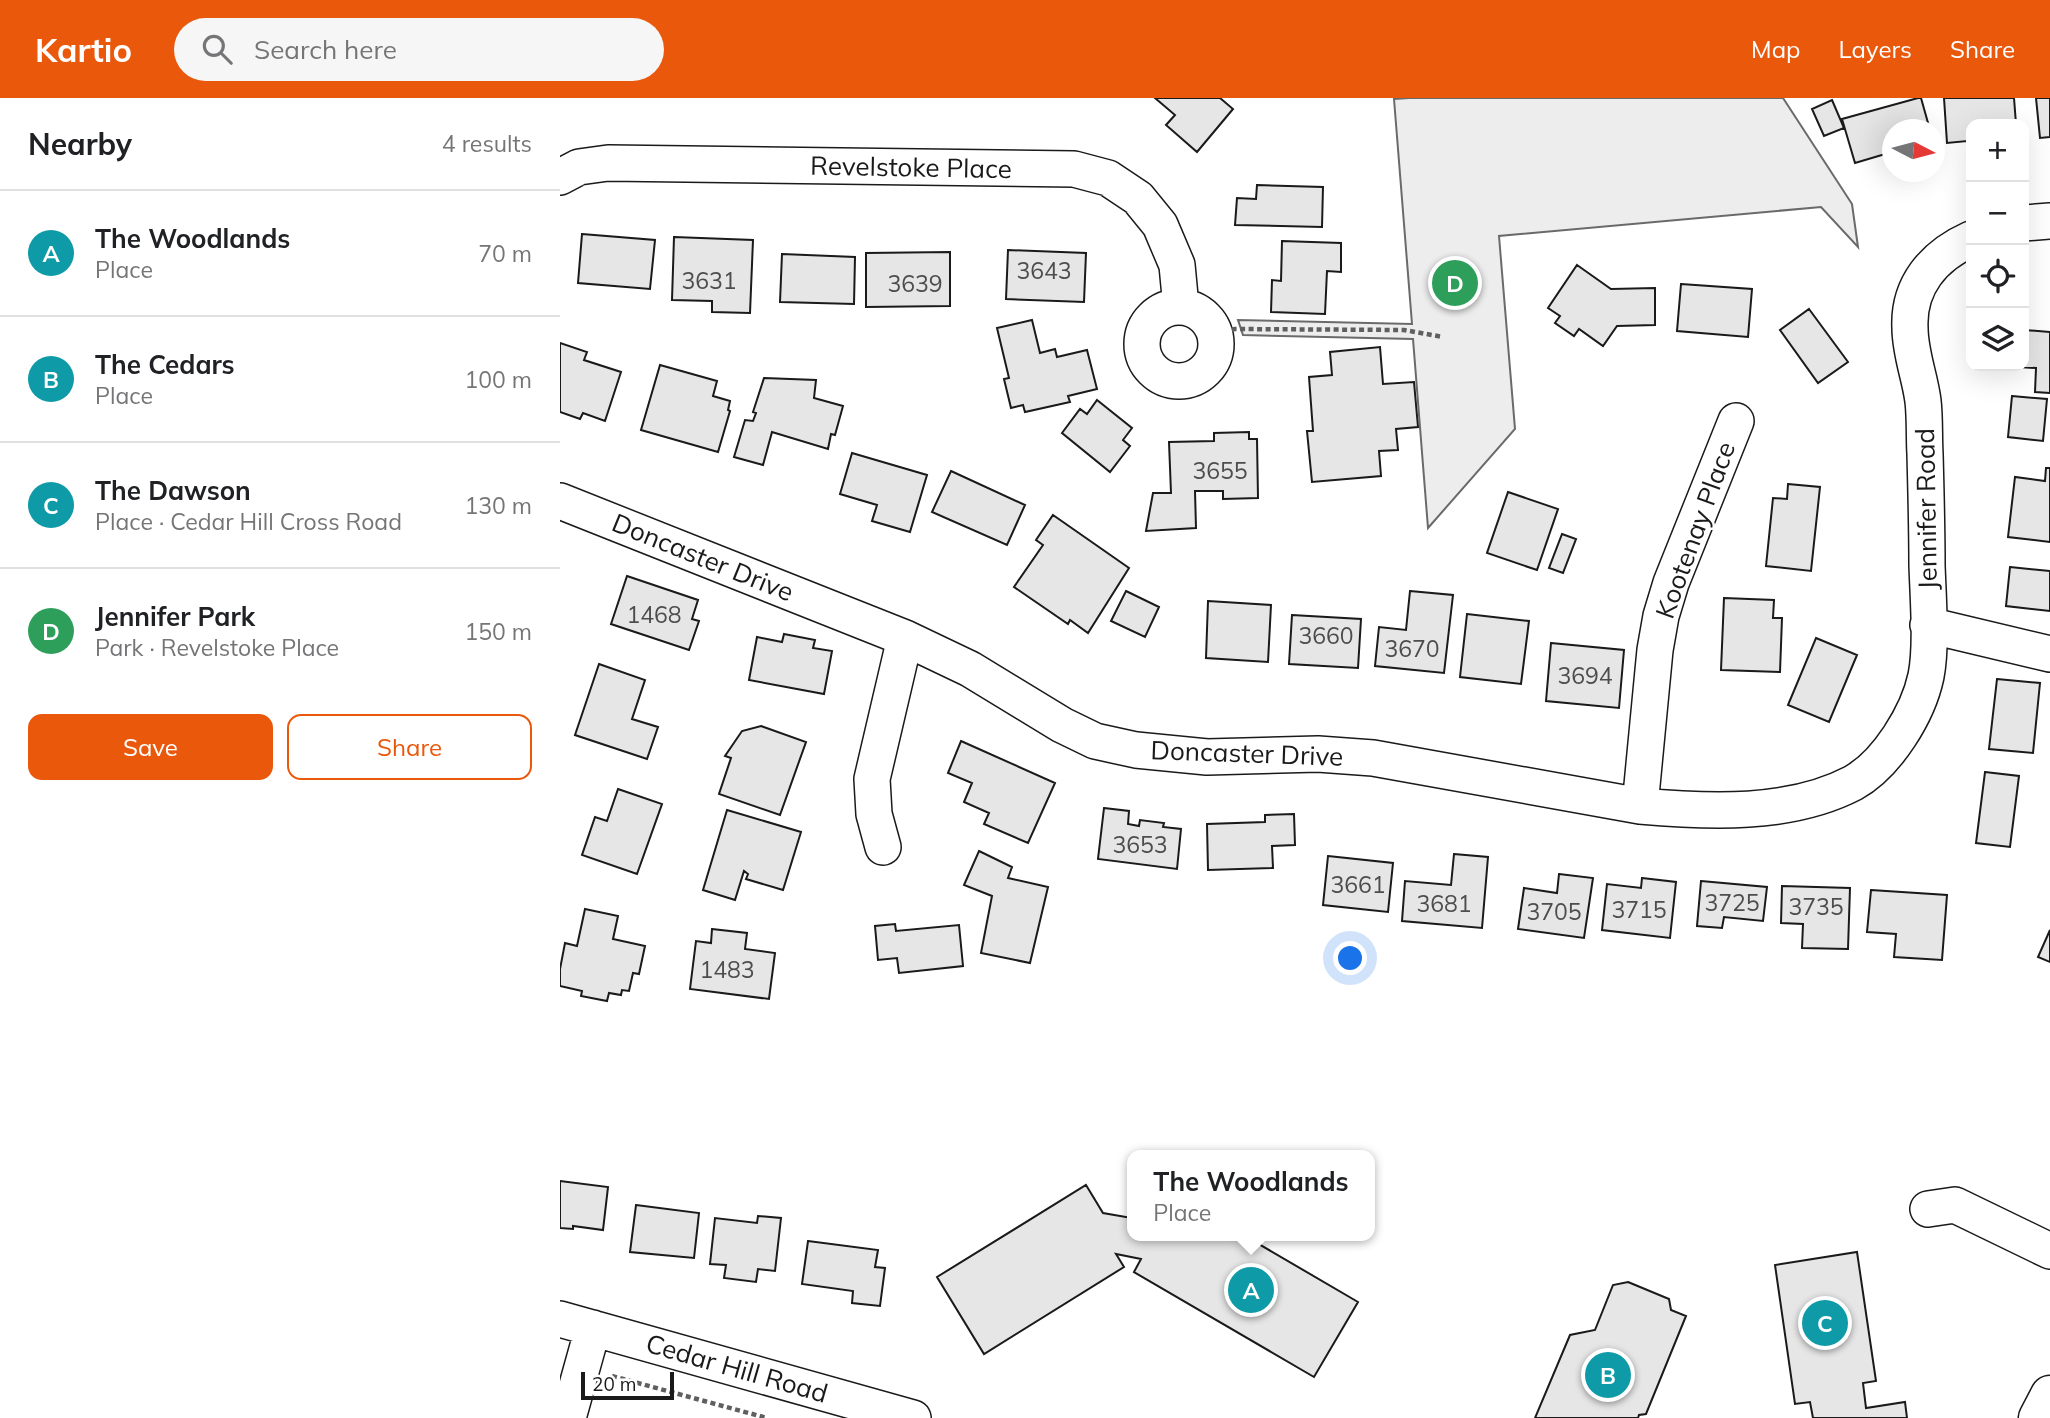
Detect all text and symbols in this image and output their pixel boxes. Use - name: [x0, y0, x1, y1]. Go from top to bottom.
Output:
- search box: [174, 18, 664, 81]
- text: Kartio: [35, 29, 132, 70]
- icon: search: [198, 30, 236, 68]
- text: Search here: [254, 33, 397, 66]
- text: Map: [1751, 34, 1800, 64]
- text: Layers: [1838, 34, 1912, 64]
- text: Share: [1950, 34, 2015, 64]
- north arrow: [1882, 119, 1945, 182]
- map controls: [1966, 119, 2029, 371]
- button: +: [1966, 119, 2029, 182]
- text: Nearby: [28, 125, 132, 163]
- text: 4 results: [442, 129, 532, 158]
- street label: Revelstoke Place: [810, 149, 1012, 185]
- button: −: [1966, 182, 2029, 245]
- text: The Woodlands: [95, 222, 290, 255]
- text: A: [42, 239, 60, 268]
- text: 70 m: [478, 239, 532, 268]
- button: locate: [1966, 245, 2029, 308]
- text: Place: [95, 255, 153, 284]
- house number: 3643: [1016, 256, 1072, 285]
- pin: D: [1432, 257, 1478, 309]
- house number: 3631: [681, 266, 737, 295]
- house number: 3639: [887, 269, 943, 298]
- button: layers: [1966, 308, 2029, 371]
- text: The Cedars: [95, 348, 235, 381]
- text: B: [43, 365, 59, 394]
- text: 100 m: [464, 365, 532, 394]
- text: Place: [95, 381, 153, 410]
- street label: Jennifer Road: [1908, 428, 1944, 590]
- street label: Kootenay Place: [1648, 437, 1742, 623]
- house number: 3655: [1192, 456, 1248, 485]
- text: The Dawson: [95, 474, 251, 507]
- text: C: [43, 491, 59, 520]
- text: 130 m: [464, 491, 532, 520]
- street label: Doncaster Drive: [607, 506, 799, 608]
- text: Place · Cedar Hill Cross Road: [95, 507, 402, 536]
- text: Jennifer Park: [95, 600, 255, 633]
- house number: 1468: [626, 600, 682, 629]
- text: D: [42, 617, 60, 646]
- text: 150 m: [464, 617, 532, 646]
- house number: 3660: [1298, 621, 1354, 650]
- text: Park · Revelstoke Place: [95, 633, 339, 662]
- house number: 3670: [1384, 634, 1440, 663]
- house number: 3694: [1557, 661, 1613, 690]
- button: Save: [28, 714, 273, 780]
- button: Share: [287, 714, 532, 780]
- street label: Doncaster Drive: [1150, 733, 1344, 773]
- house number: 3653: [1112, 830, 1168, 859]
- house number: 3661: [1330, 870, 1386, 899]
- house number: 3725: [1704, 888, 1760, 917]
- house number: 3681: [1416, 889, 1472, 918]
- house number: 3735: [1788, 892, 1844, 921]
- house number: 3715: [1611, 895, 1667, 924]
- house number: 3705: [1526, 897, 1582, 926]
- your location: [1333, 941, 1367, 975]
- house number: 1483: [699, 955, 755, 984]
- popup: [1127, 1150, 1375, 1241]
- text: The Woodlands: [1153, 1165, 1349, 1198]
- text: Place: [1153, 1198, 1211, 1227]
- pin: A: [1228, 1264, 1274, 1316]
- pin: C: [1802, 1297, 1848, 1349]
- street label: Cedar Hill Road: [642, 1326, 832, 1410]
- pin: B: [1585, 1349, 1631, 1401]
- scale bar: [581, 1369, 674, 1401]
- text: 20 m: [592, 1372, 636, 1396]

